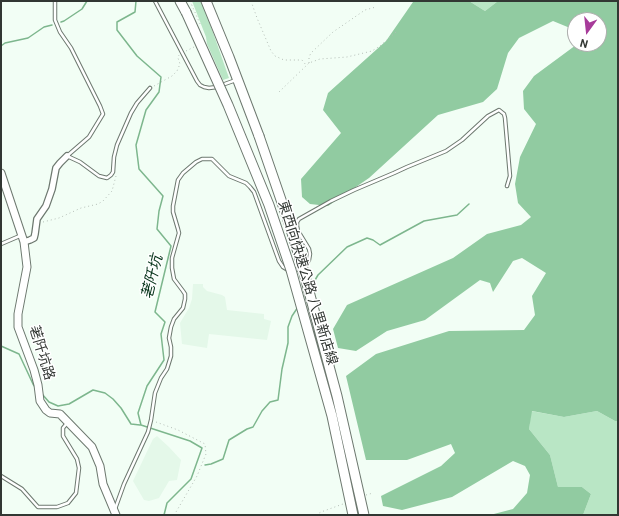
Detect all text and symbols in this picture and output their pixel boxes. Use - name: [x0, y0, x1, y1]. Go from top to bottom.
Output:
- north arrow: [567, 12, 607, 52]
- text: N: [579, 36, 589, 50]
- street label: 東西向快速公路 八里新店線: [274, 199, 340, 367]
- water label: 荖阡坑: [139, 253, 167, 301]
- street label: 荖阡坑路: [25, 324, 57, 382]

